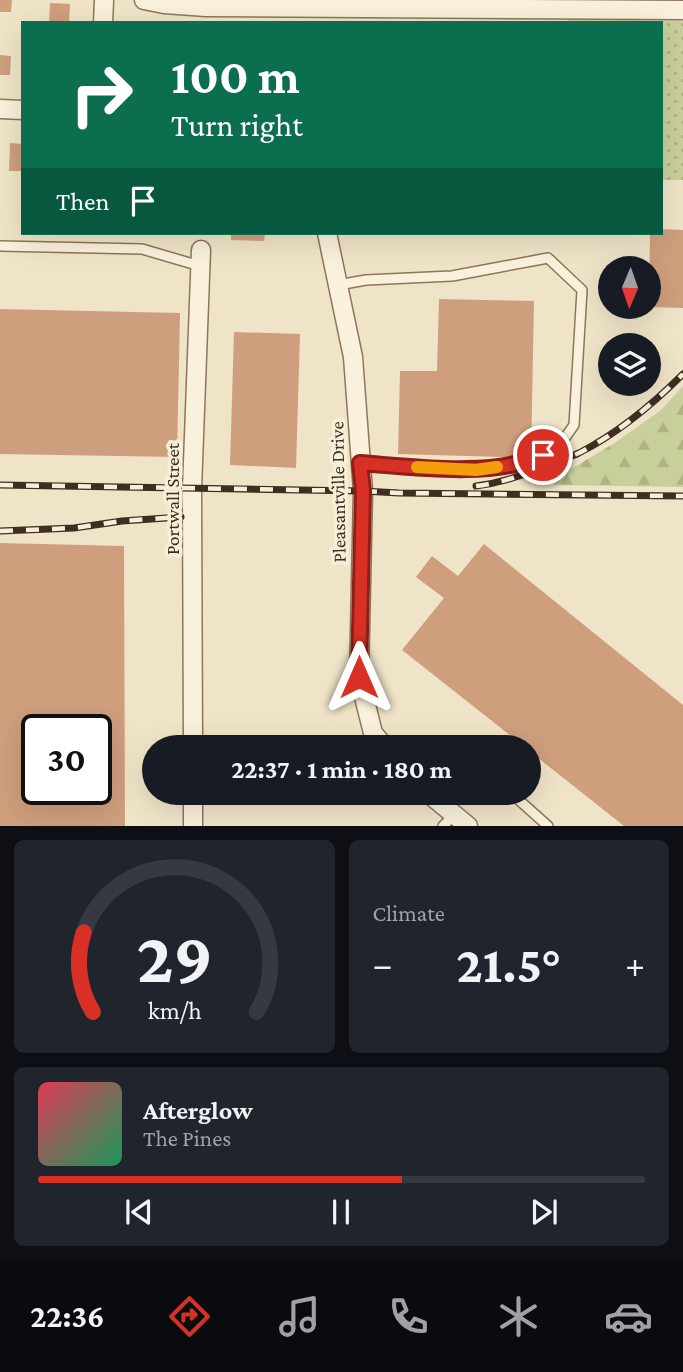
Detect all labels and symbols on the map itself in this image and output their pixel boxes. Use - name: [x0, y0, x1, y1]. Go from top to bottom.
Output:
- north arrow: [598, 256, 662, 318]
- street label: Pleasantville Drive: [326, 421, 350, 563]
- pin: [513, 425, 573, 485]
- street label: Portwall Street: [162, 442, 183, 555]
- position arrow: [322, 640, 396, 714]
- speed limit sign: 30: [21, 714, 112, 805]

